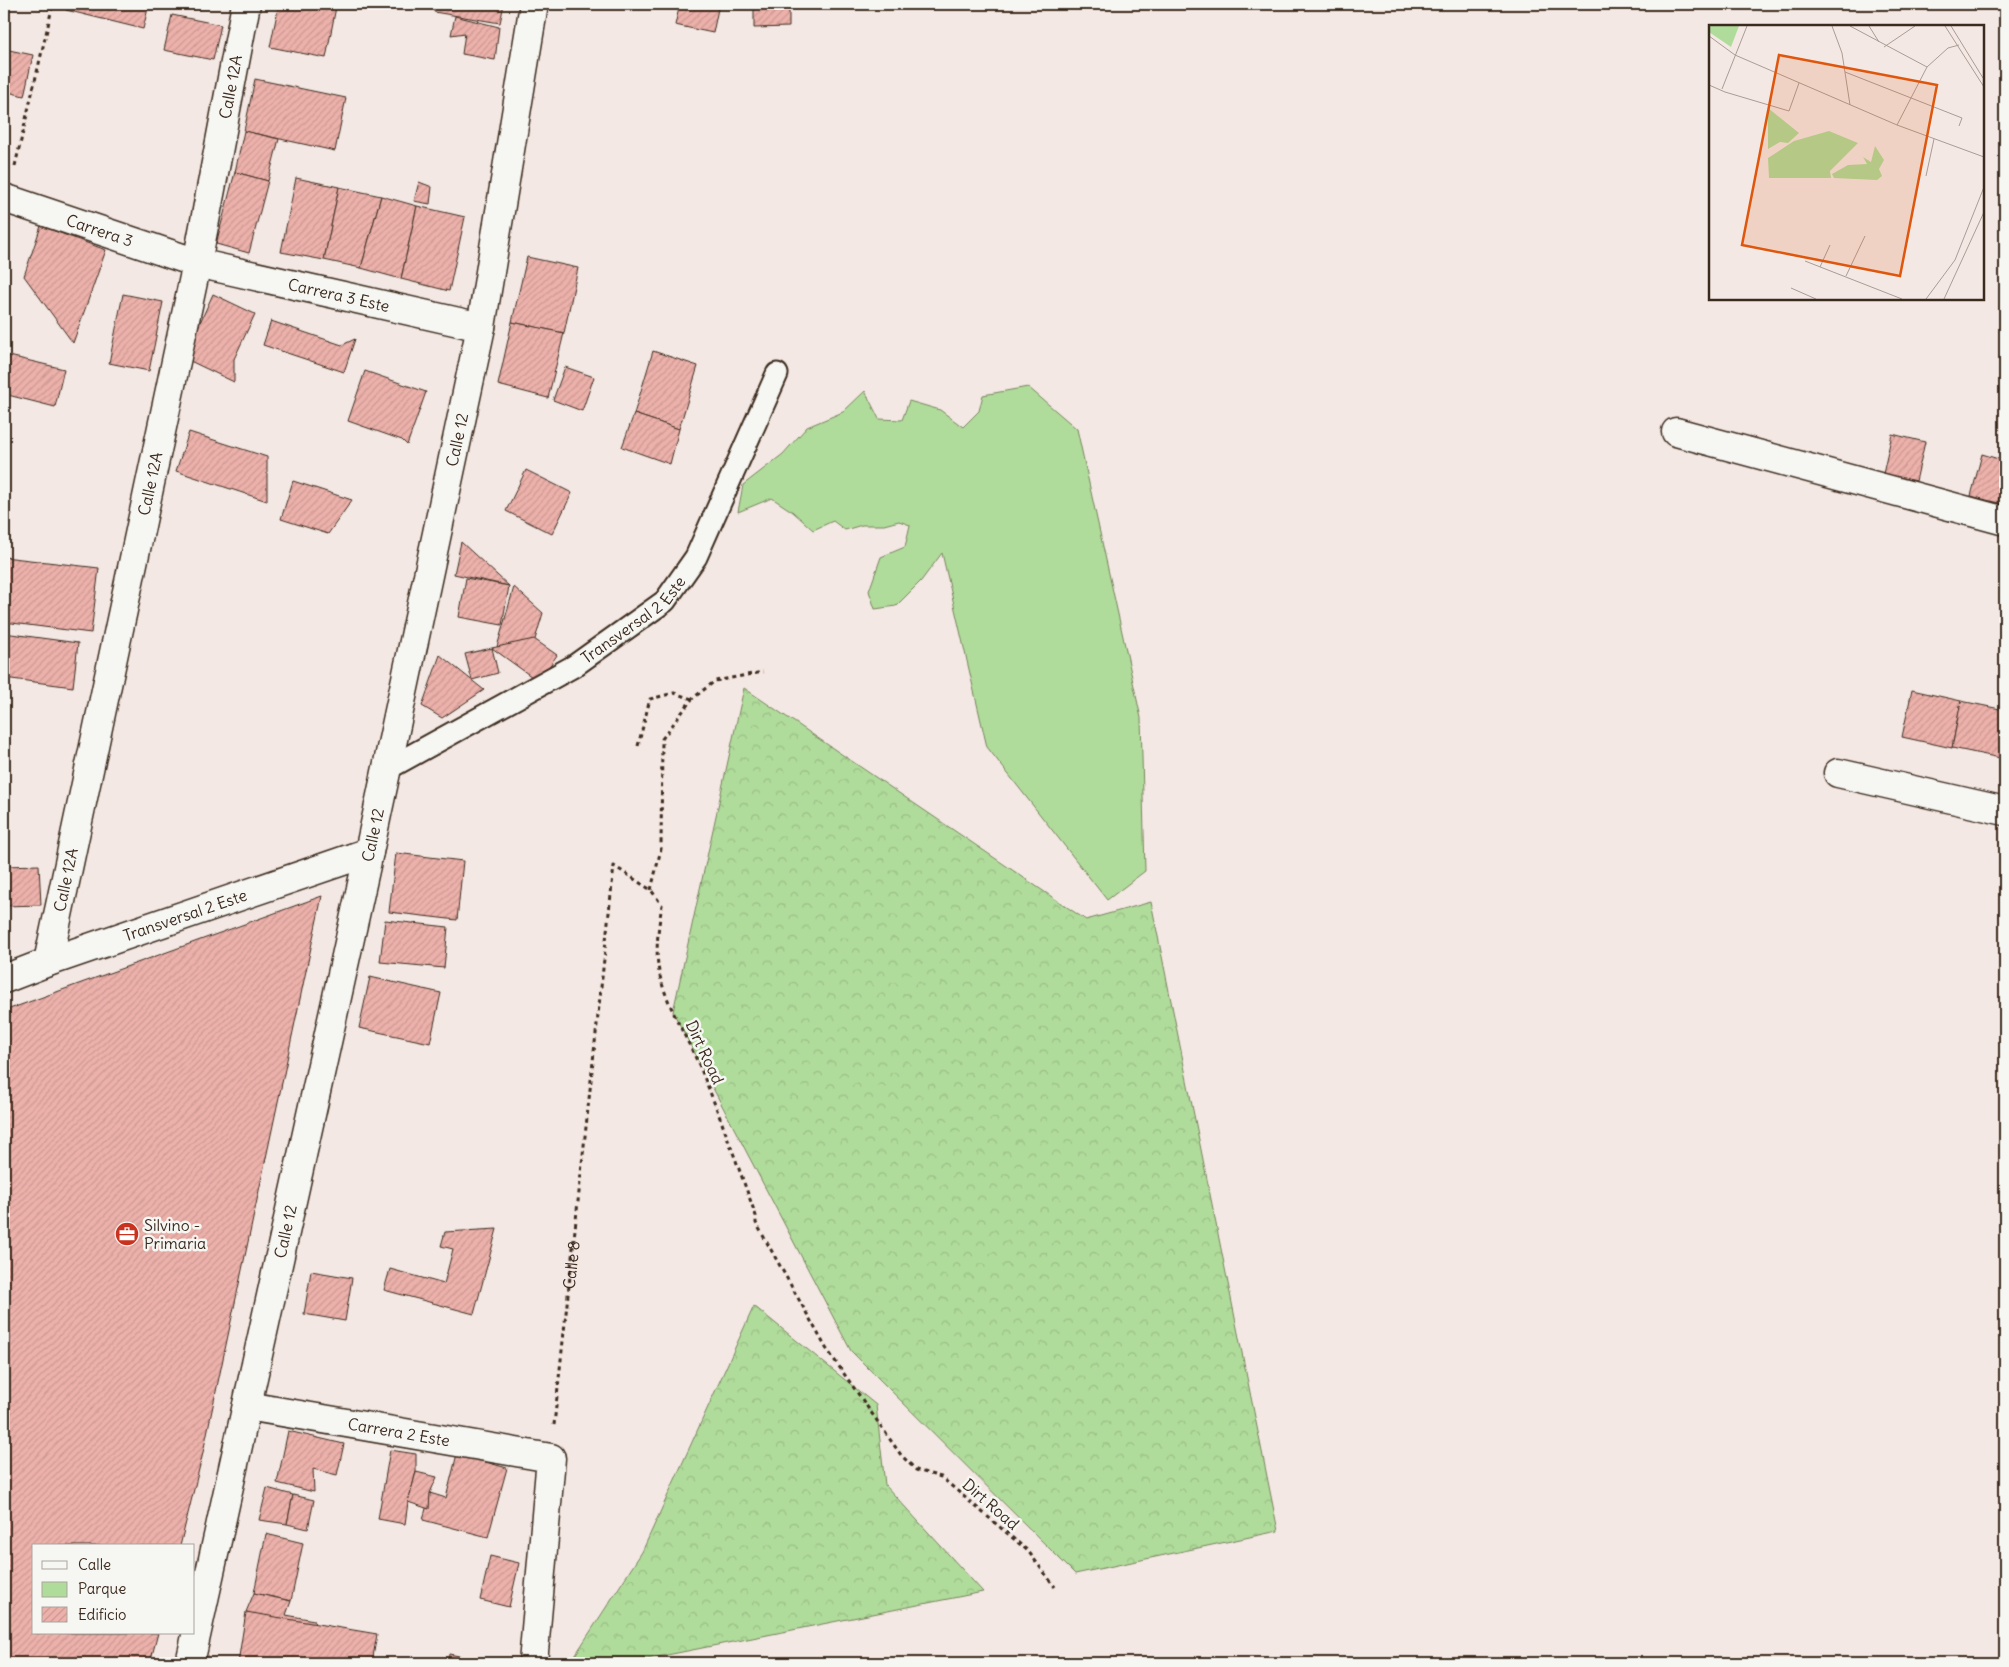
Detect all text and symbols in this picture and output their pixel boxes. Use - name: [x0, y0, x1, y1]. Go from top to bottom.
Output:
- inset map: [1709, 25, 1984, 300]
- street label: Calle 12A: [215, 53, 246, 120]
- street label: Carrera 3: [64, 210, 136, 251]
- street label: Carrera 3 Este: [286, 274, 391, 316]
- street label: Calle 12: [441, 411, 472, 468]
- street label: Calle 12A: [133, 450, 166, 517]
- street label: Transversal 2 Este: [577, 572, 689, 668]
- street label: Calle 12: [357, 806, 388, 864]
- street label: Calle 12A: [49, 846, 82, 914]
- street label: Transversal 2 Este: [121, 885, 249, 945]
- street label: Dirt Road: [682, 1017, 728, 1087]
- street label: Calle 12: [270, 1203, 301, 1260]
- place label: Silvino - Primaria: [144, 1215, 206, 1253]
- office icon: Silvino - Primaria: [114, 1221, 140, 1247]
- street label: Calle 8: [559, 1240, 584, 1290]
- street label: Carrera 2 Este: [346, 1413, 451, 1451]
- street label: Dirt Road: [959, 1474, 1023, 1534]
- legend: [32, 1544, 195, 1634]
- text: Calle: [78, 1555, 111, 1574]
- text: Parque: [78, 1579, 126, 1598]
- text: Edificio: [78, 1605, 126, 1624]

